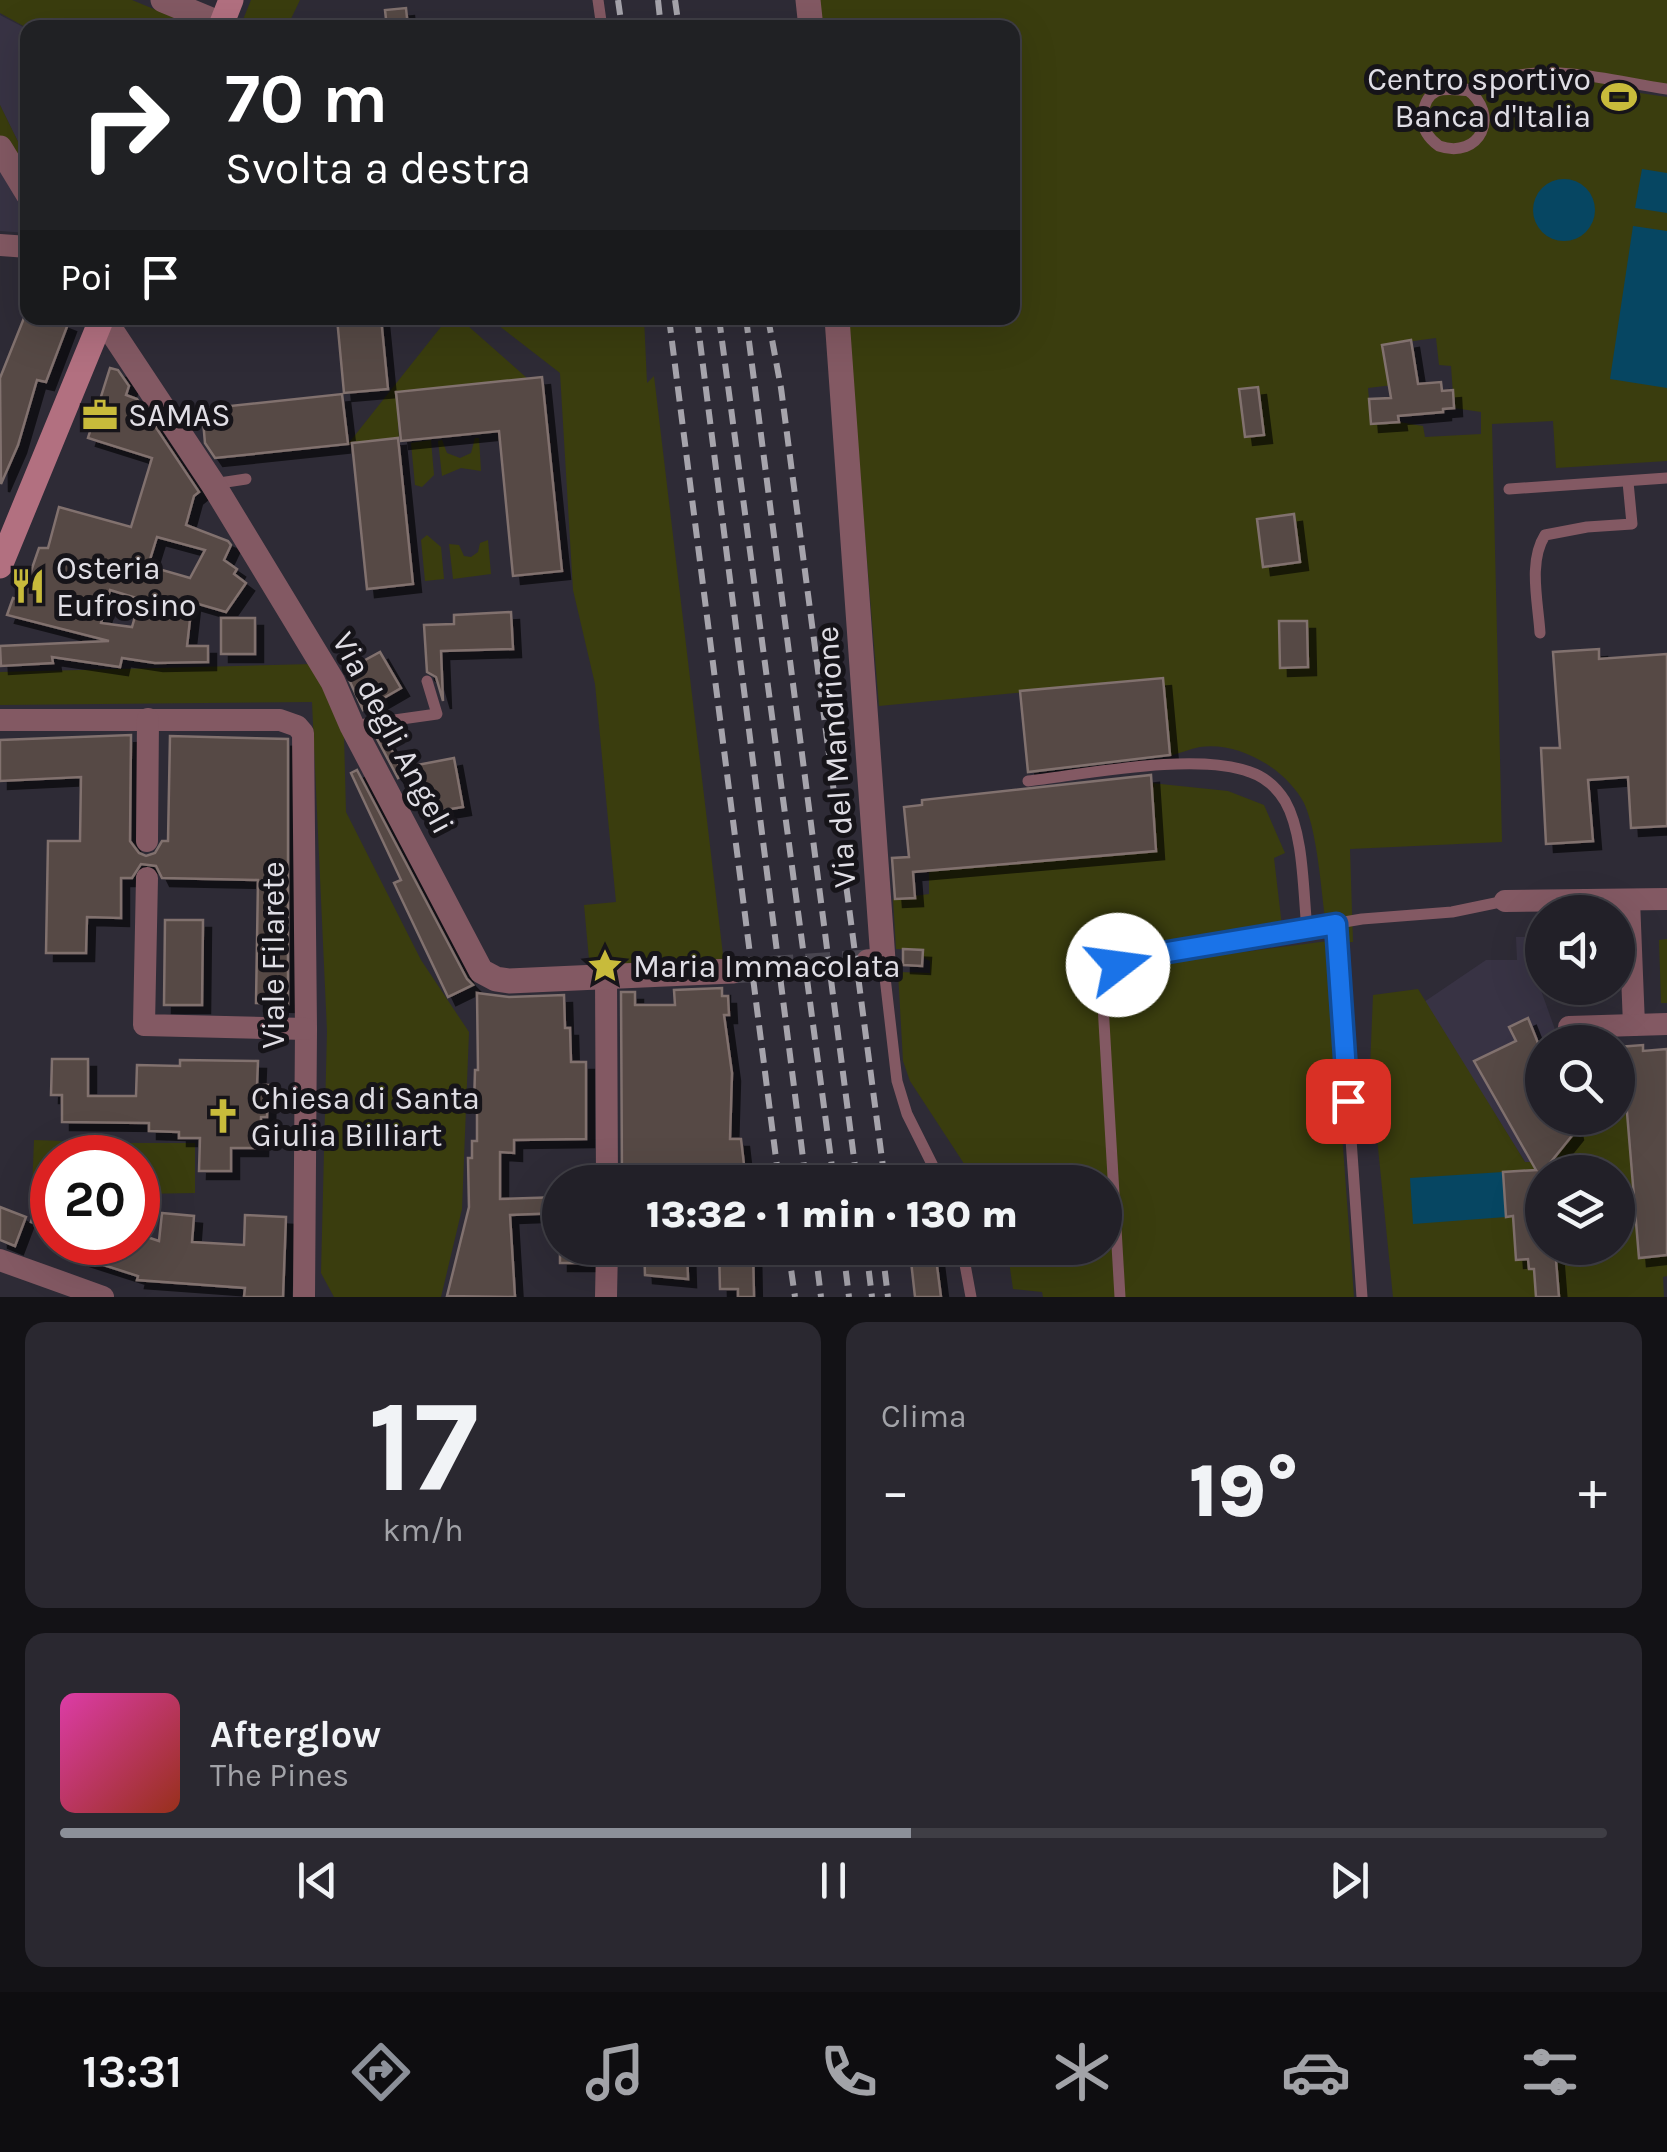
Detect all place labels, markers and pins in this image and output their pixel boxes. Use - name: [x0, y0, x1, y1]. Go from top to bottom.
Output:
- place label: Centro sportivo Banca d'Italia: [1367, 61, 1591, 135]
- sports icon: Centro sportivo Banca d'Italia: [1600, 78, 1638, 116]
- office icon: SAMAS: [81, 396, 119, 434]
- place label: SAMAS: [128, 397, 231, 434]
- place label: Osteria Eufrosino: [56, 550, 197, 624]
- restaurant icon: Osteria Eufrosino: [9, 567, 47, 605]
- place icon: Maria Immacolata: [586, 947, 624, 985]
- place label: Maria Immacolata: [633, 948, 901, 985]
- pin: [1306, 1059, 1391, 1144]
- place label: Chiesa di Santa Giulia Billiart: [251, 1080, 480, 1154]
- church icon: Chiesa di Santa Giulia Billiart: [204, 1097, 242, 1135]

